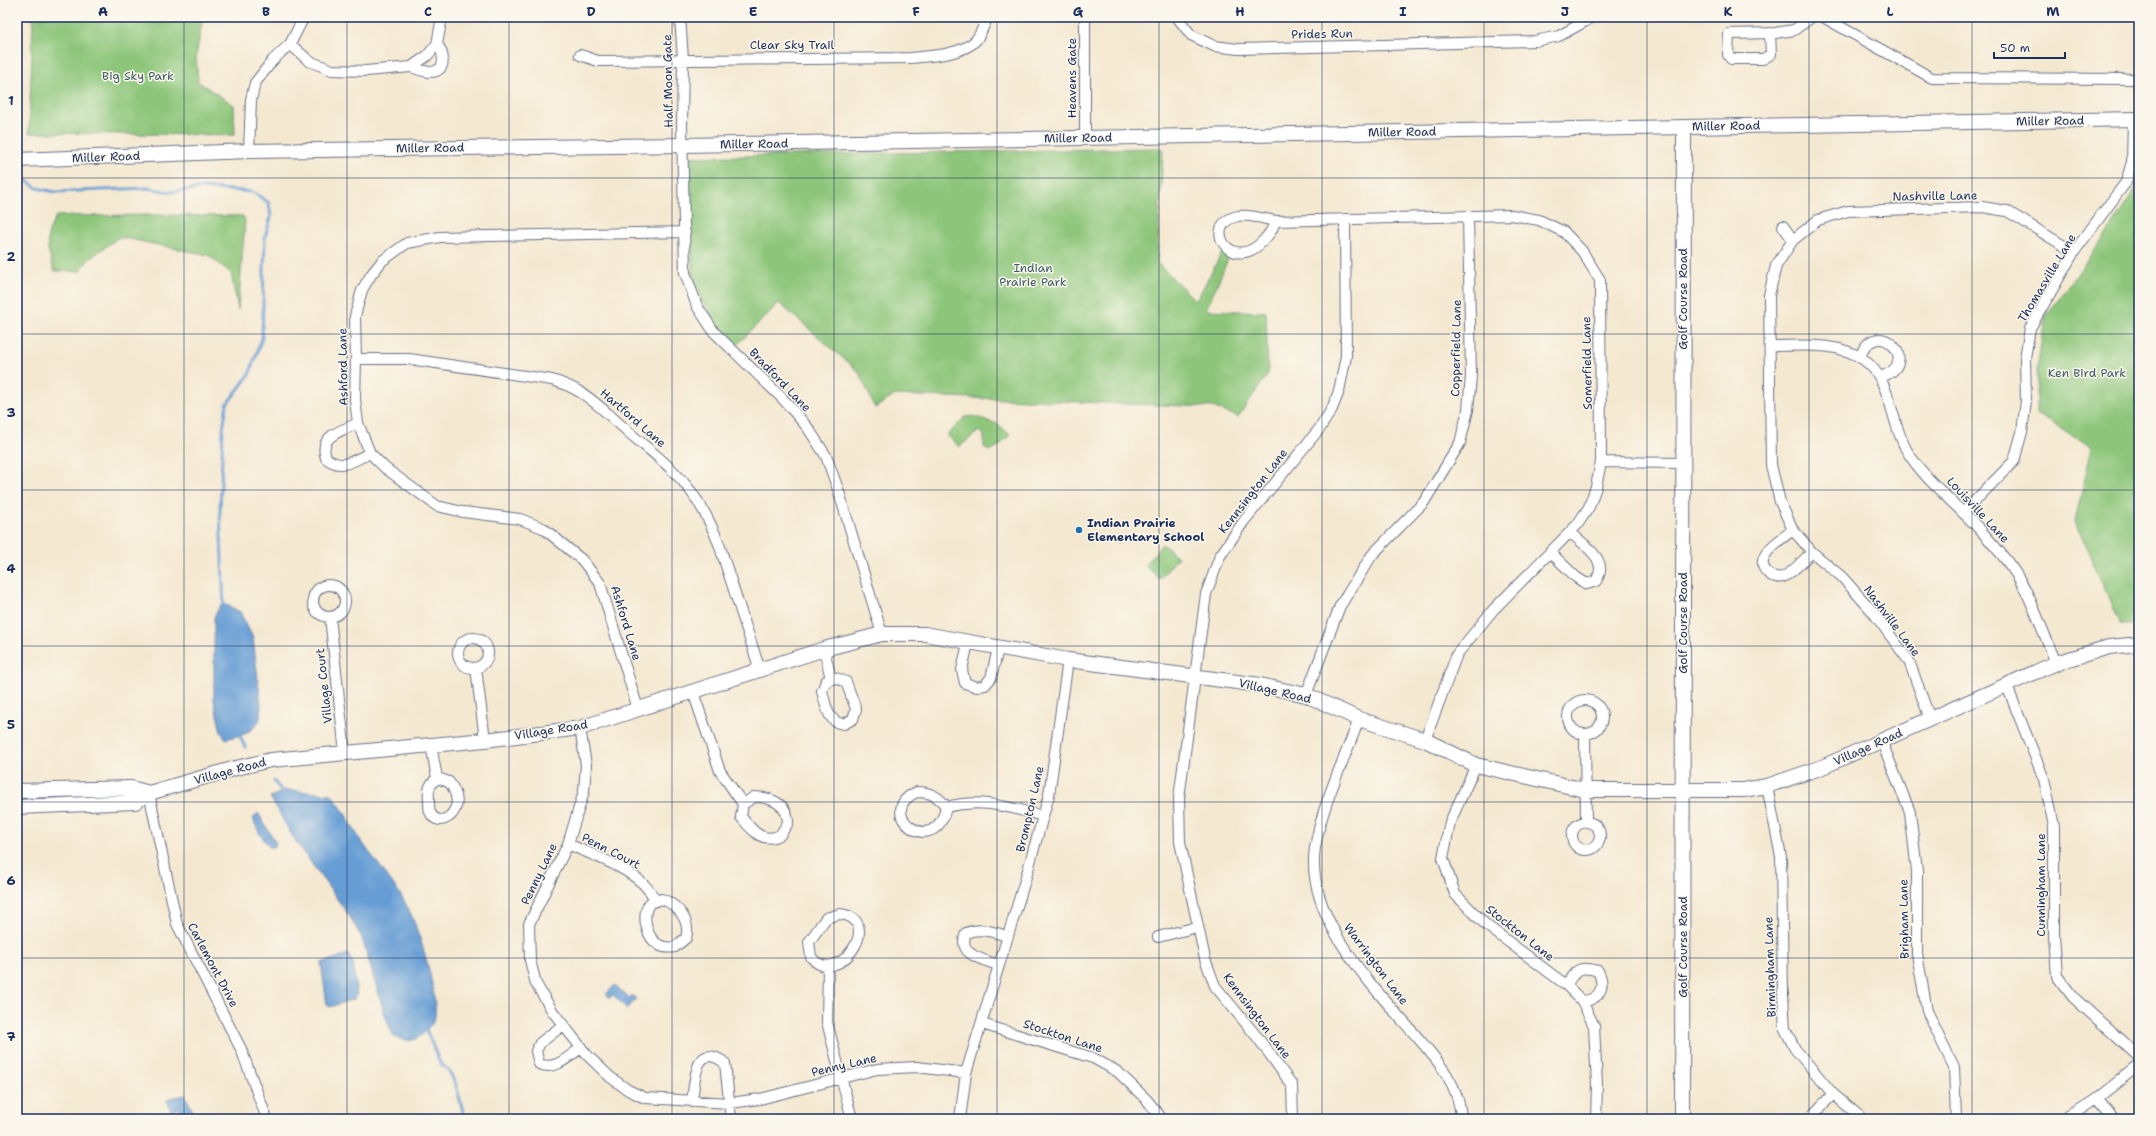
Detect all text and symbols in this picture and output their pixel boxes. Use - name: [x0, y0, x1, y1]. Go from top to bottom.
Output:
- text: A: [98, 3, 108, 20]
- text: B: [262, 3, 270, 20]
- text: C: [424, 3, 432, 20]
- text: D: [586, 3, 596, 20]
- text: E: [749, 3, 758, 20]
- text: F: [912, 3, 920, 20]
- text: G: [1073, 3, 1084, 20]
- text: H: [1235, 3, 1245, 20]
- text: I: [1399, 3, 1407, 20]
- text: J: [1561, 3, 1569, 20]
- text: K: [1724, 3, 1733, 20]
- text: L: [1886, 3, 1894, 20]
- text: M: [2046, 3, 2060, 20]
- street label: Prides Run: [1291, 25, 1353, 43]
- street label: Half Moon Gate: [659, 34, 677, 128]
- scale bar: [1994, 34, 2065, 60]
- street label: Clear Sky Trail: [750, 37, 835, 53]
- street label: Heavens Gate: [1064, 37, 1080, 118]
- text: 50 m: [2000, 40, 2030, 56]
- park label: Big Sky Park: [102, 68, 174, 84]
- text: 1: [8, 92, 14, 109]
- street label: Miller Road: [2016, 112, 2085, 130]
- street label: Miller Road: [1692, 117, 1761, 135]
- street label: Miller Road: [1368, 123, 1437, 141]
- street label: Miller Road: [1044, 129, 1113, 147]
- street label: Miller Road: [720, 135, 789, 153]
- street label: Miller Road: [396, 139, 465, 157]
- street label: Miller Road: [72, 148, 141, 166]
- street label: Nashville Lane: [1892, 187, 1978, 205]
- street label: Thomasville Lane: [2014, 231, 2080, 325]
- text: 2: [6, 248, 16, 265]
- street label: Golf Course Road: [1675, 248, 1691, 350]
- park label: Indian Prairie Park: [999, 260, 1067, 290]
- street label: Copperfield Lane: [1447, 299, 1465, 397]
- street label: Somerfield Lane: [1578, 316, 1596, 410]
- street label: Ashford Lane: [334, 328, 352, 406]
- street label: Bradford Lane: [746, 345, 815, 415]
- park label: Ken Bird Park: [2048, 365, 2126, 381]
- street label: Hartford Lane: [597, 385, 669, 451]
- text: 3: [6, 404, 16, 421]
- street label: Kennsington Lane: [1215, 445, 1291, 537]
- street label: Louisville Lane: [1943, 473, 2013, 547]
- place label: Indian Prairie Elementary School: [1087, 515, 1204, 545]
- marker: Indian Prairie Elementary School: [1074, 525, 1084, 535]
- text: 4: [6, 560, 16, 577]
- street label: Golf Course Road: [1675, 572, 1691, 674]
- street label: Nashville Lane: [1860, 582, 1924, 660]
- street label: Ashford Lane: [607, 583, 645, 663]
- street label: Village Court: [312, 647, 336, 725]
- street label: Village Road: [1237, 675, 1313, 707]
- text: 5: [7, 716, 15, 733]
- street label: Village Road: [513, 716, 589, 744]
- street label: Village Road: [1831, 724, 1905, 769]
- street label: Village Road: [192, 754, 268, 788]
- street label: Brompton Lane: [1012, 764, 1048, 854]
- street label: Penn Court: [579, 829, 643, 873]
- street label: Cunningham Lane: [2033, 833, 2049, 937]
- street label: Penny Lane: [517, 840, 561, 907]
- text: 6: [6, 872, 16, 889]
- street label: Brigham Lane: [1895, 879, 1913, 959]
- street label: Golf Course Road: [1675, 896, 1691, 998]
- street label: Stockton Lane: [1483, 901, 1558, 965]
- street label: Birmingham Lane: [1760, 916, 1780, 1018]
- street label: Carlemont Drive: [184, 920, 242, 1010]
- street label: Warrington Lane: [1340, 920, 1412, 1008]
- street label: Kennsington Lane: [1219, 970, 1295, 1062]
- street label: Stockton Lane: [1021, 1016, 1105, 1056]
- text: 7: [6, 1028, 16, 1045]
- street label: Penny Lane: [810, 1050, 879, 1080]

